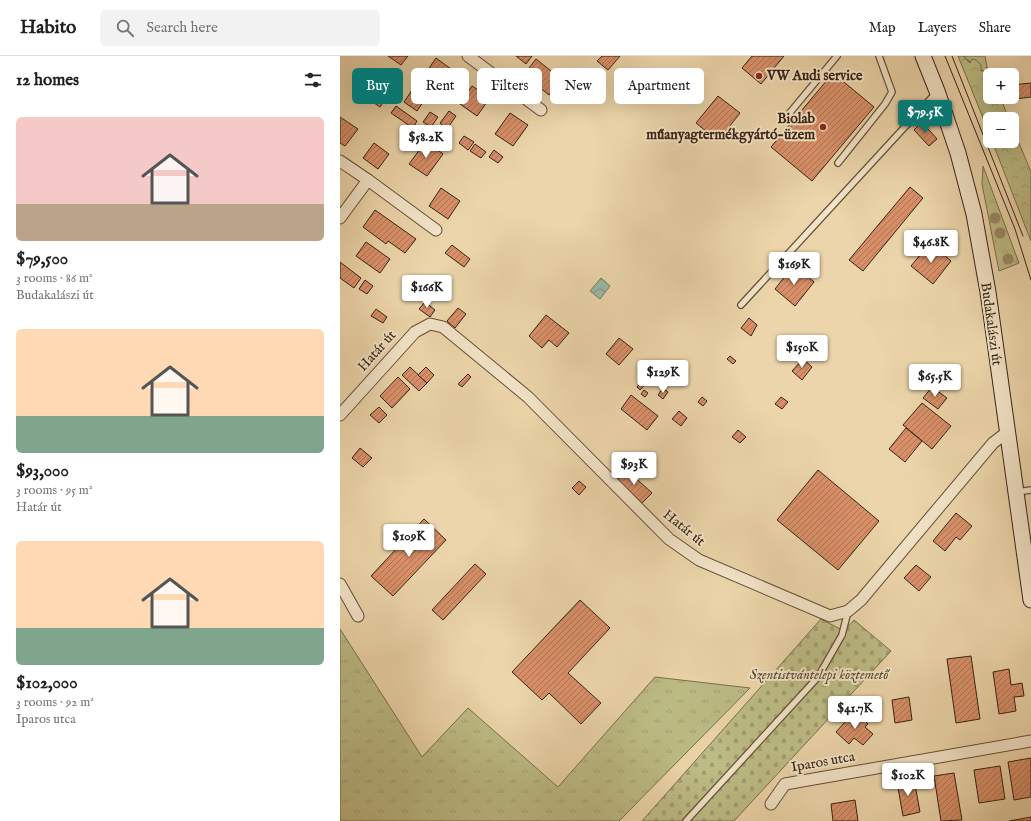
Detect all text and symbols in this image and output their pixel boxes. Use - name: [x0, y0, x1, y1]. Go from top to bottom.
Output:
- search box: [100, 10, 380, 46]
- text: Habito: [20, 16, 76, 40]
- icon: search: [114, 17, 136, 39]
- text: Search here: [146, 18, 218, 37]
- text: Map: [869, 19, 896, 37]
- text: Layers: [918, 19, 957, 37]
- text: Share: [979, 19, 1011, 37]
- place label: VW Audi service: [766, 67, 863, 85]
- chip: Buy: [352, 68, 403, 104]
- chip: Rent: [411, 68, 469, 104]
- chip: Filters: [477, 68, 542, 104]
- chip: New: [550, 68, 606, 104]
- chip: Apartment: [614, 68, 704, 104]
- map controls: [983, 68, 1019, 148]
- button: +: [983, 68, 1019, 104]
- icon: filters: [302, 69, 324, 91]
- text: 12 homes: [16, 70, 79, 91]
- marker: VW Audi service: [754, 71, 764, 81]
- pin: $79.5K: [892, 100, 958, 134]
- text: $79.5K: [907, 104, 943, 121]
- place label: Biolab műanyagtermékgyártó-üzem: [646, 110, 816, 144]
- button: −: [983, 112, 1019, 148]
- marker: Biolab műanyagtermékgyártó-üzem: [818, 122, 828, 132]
- pin: $58.2K: [393, 125, 459, 159]
- text: $58.2K: [408, 129, 444, 146]
- icon: home: [134, 143, 206, 215]
- pin: $46.8K: [898, 230, 964, 264]
- text: $46.8K: [913, 234, 949, 251]
- text: $79,500: [16, 249, 68, 270]
- pin: $169K: [766, 252, 822, 286]
- text: $169K: [778, 256, 810, 273]
- text: 3 rooms · 86 m²: [16, 270, 93, 287]
- pin: $166K: [399, 275, 455, 309]
- text: $166K: [411, 279, 443, 296]
- street label: Budakalászi út: [976, 281, 1006, 367]
- text: Budakalászi út: [16, 287, 94, 304]
- street label: Határ út: [354, 327, 400, 375]
- pin: $150K: [774, 335, 830, 369]
- text: $150K: [786, 339, 818, 356]
- icon: home: [134, 355, 206, 427]
- pin: $129K: [635, 360, 691, 394]
- text: $129K: [646, 364, 680, 381]
- pin: $65.5K: [902, 364, 968, 398]
- text: $65.5K: [918, 368, 952, 385]
- pin: $93K: [610, 452, 658, 486]
- text: $93K: [620, 456, 648, 473]
- text: $93,000: [16, 461, 69, 482]
- text: 3 rooms · 95 m²: [16, 482, 93, 499]
- text: Határ út: [16, 499, 62, 516]
- street label: Határ út: [659, 506, 709, 551]
- pin: $109K: [381, 524, 437, 558]
- text: $109K: [392, 528, 426, 545]
- icon: home: [134, 567, 206, 639]
- park label: Szentistvántelepi köztemető: [750, 666, 890, 684]
- text: $102,000: [16, 673, 78, 694]
- text: 3 rooms · 92 m²: [16, 694, 94, 711]
- pin: $41.7K: [822, 696, 888, 730]
- text: $41.7K: [837, 700, 873, 717]
- text: Iparos utca: [16, 711, 76, 728]
- street label: Iparos utca: [790, 747, 857, 776]
- pin: $102K: [880, 763, 936, 797]
- text: $102K: [891, 767, 925, 784]

